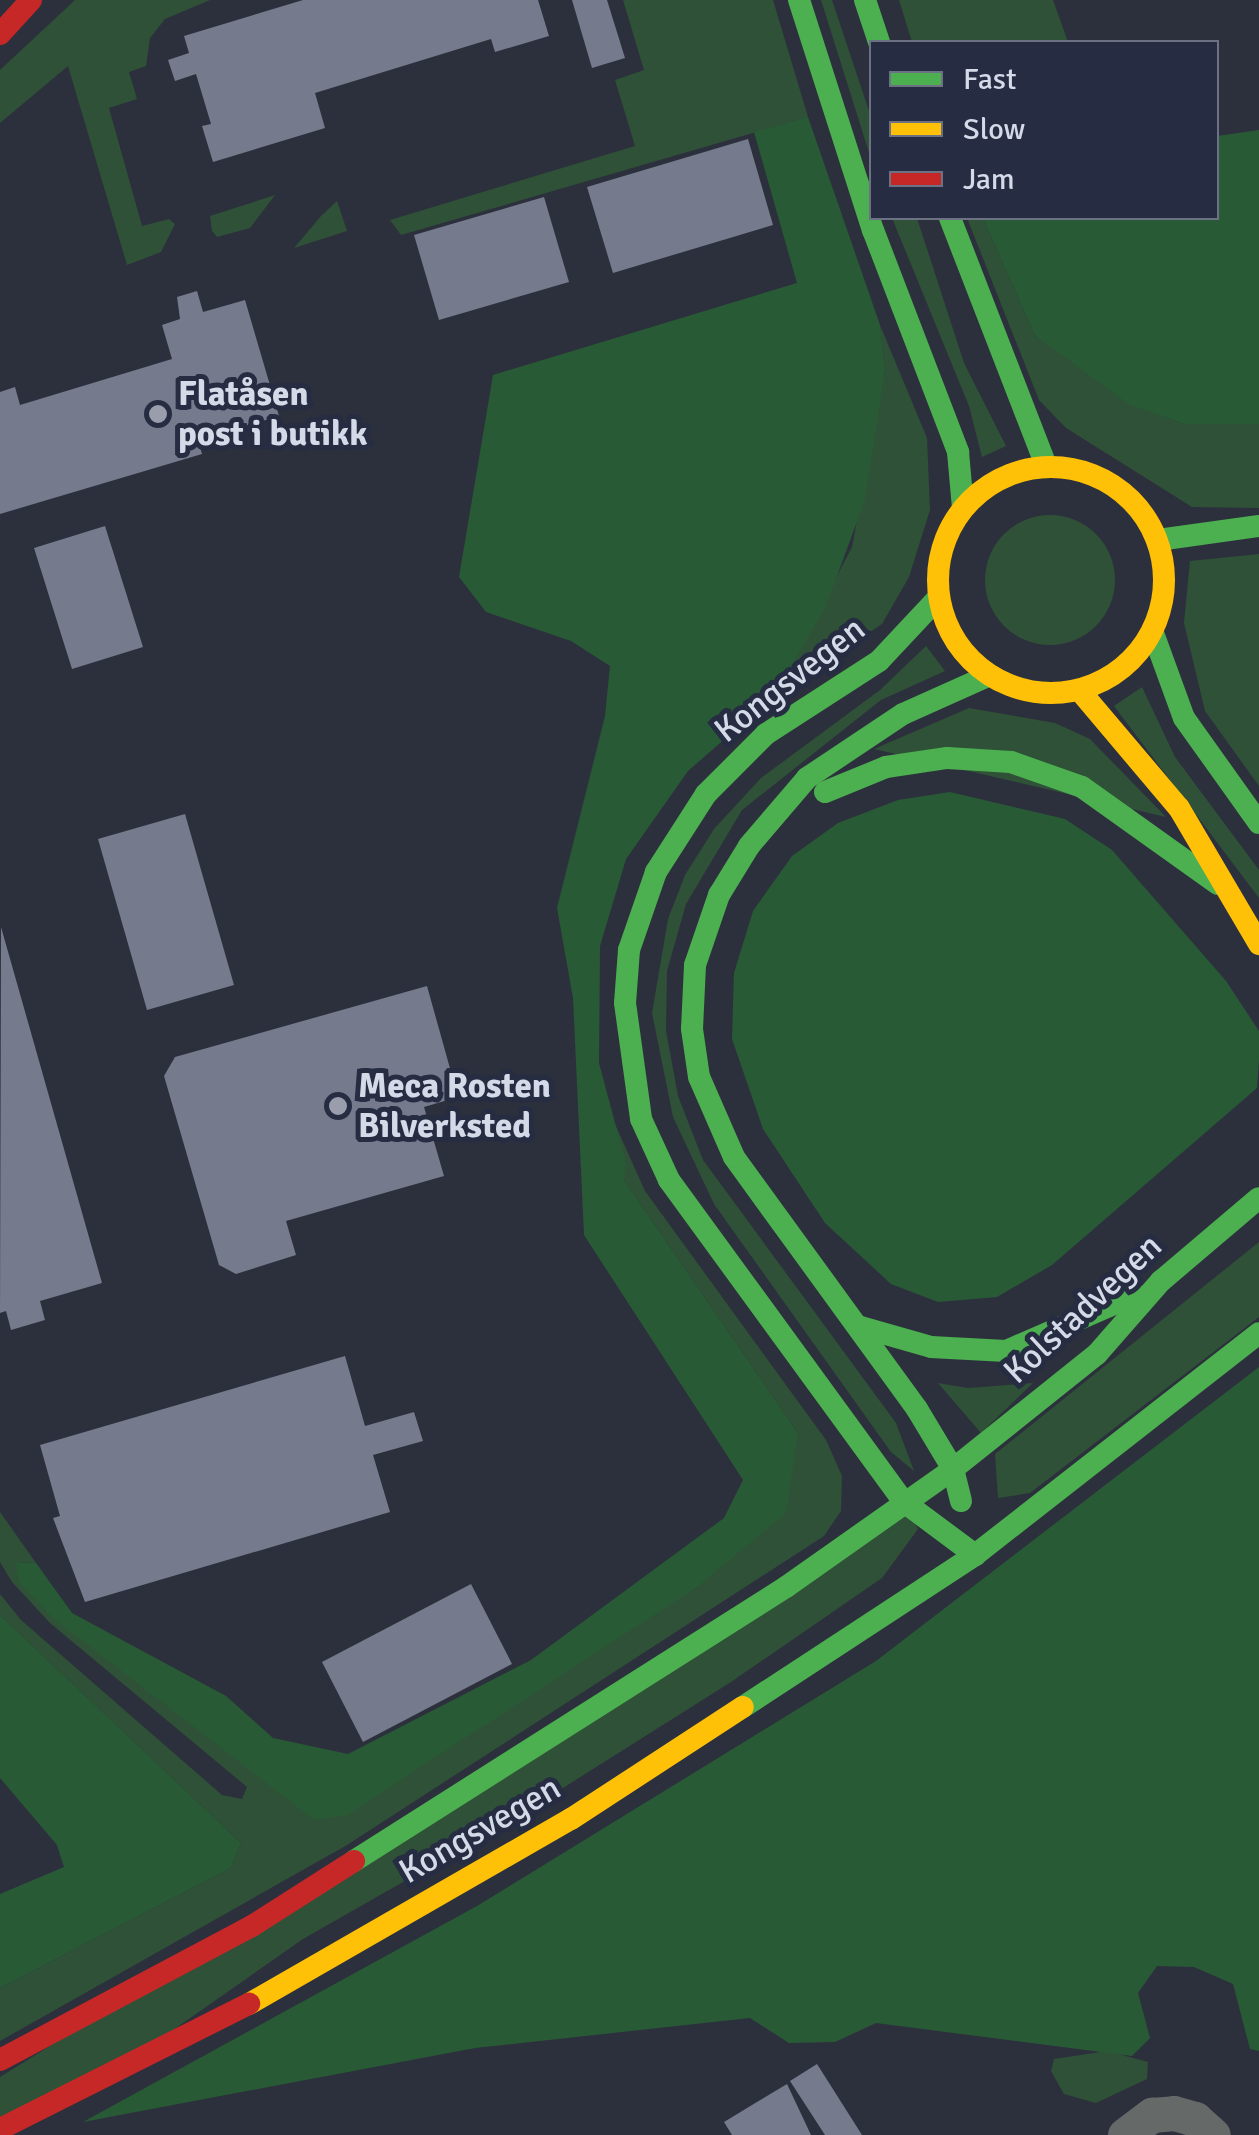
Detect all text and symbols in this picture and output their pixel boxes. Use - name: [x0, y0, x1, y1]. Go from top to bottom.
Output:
- legend: [869, 40, 1219, 220]
- text: Fast: [963, 61, 1016, 98]
- text: Slow: [963, 111, 1025, 148]
- text: Jam: [963, 161, 1015, 198]
- place label: Flatåsen post i butikk: [178, 373, 368, 455]
- marker: Flatåsen post i butikk: [147, 403, 169, 425]
- street label: Kongsvegen: [706, 608, 874, 752]
- place label: Meca Rosten Bilverksted: [358, 1065, 551, 1147]
- marker: Meca Rosten Bilverksted: [327, 1095, 349, 1117]
- street label: Kolstadvegen: [995, 1225, 1171, 1393]
- street label: Kongsvegen: [392, 1767, 568, 1893]

